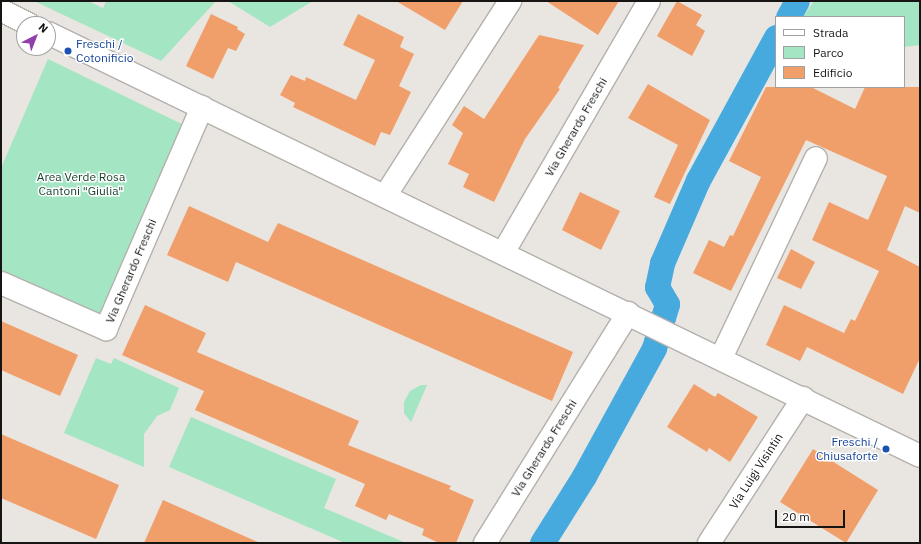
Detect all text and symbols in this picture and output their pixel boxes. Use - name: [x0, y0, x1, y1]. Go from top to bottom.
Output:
- north arrow: [16, 16, 56, 56]
- legend: [775, 16, 905, 88]
- text: N: [36, 20, 51, 36]
- text: Strada: [813, 25, 848, 40]
- place label: Freschi / Cotonificio: [76, 37, 133, 65]
- text: Parco: [813, 45, 844, 60]
- marker: Freschi / Cotonificio: [63, 46, 73, 56]
- text: Edificio: [813, 65, 852, 80]
- street label: Via Gherardo Freschi: [542, 75, 610, 179]
- park label: Area Verde Rosa Cantoni "Giulia": [37, 170, 125, 198]
- street label: Via Gherardo Freschi: [102, 217, 160, 325]
- street label: Via Gherardo Freschi: [508, 397, 580, 499]
- street label: Via Luigi Visintin: [726, 430, 786, 512]
- place label: Freschi / Chiusaforte: [816, 435, 878, 463]
- marker: Freschi / Chiusaforte: [881, 444, 891, 454]
- scale bar: [777, 502, 847, 528]
- text: 20 m: [782, 509, 810, 524]

